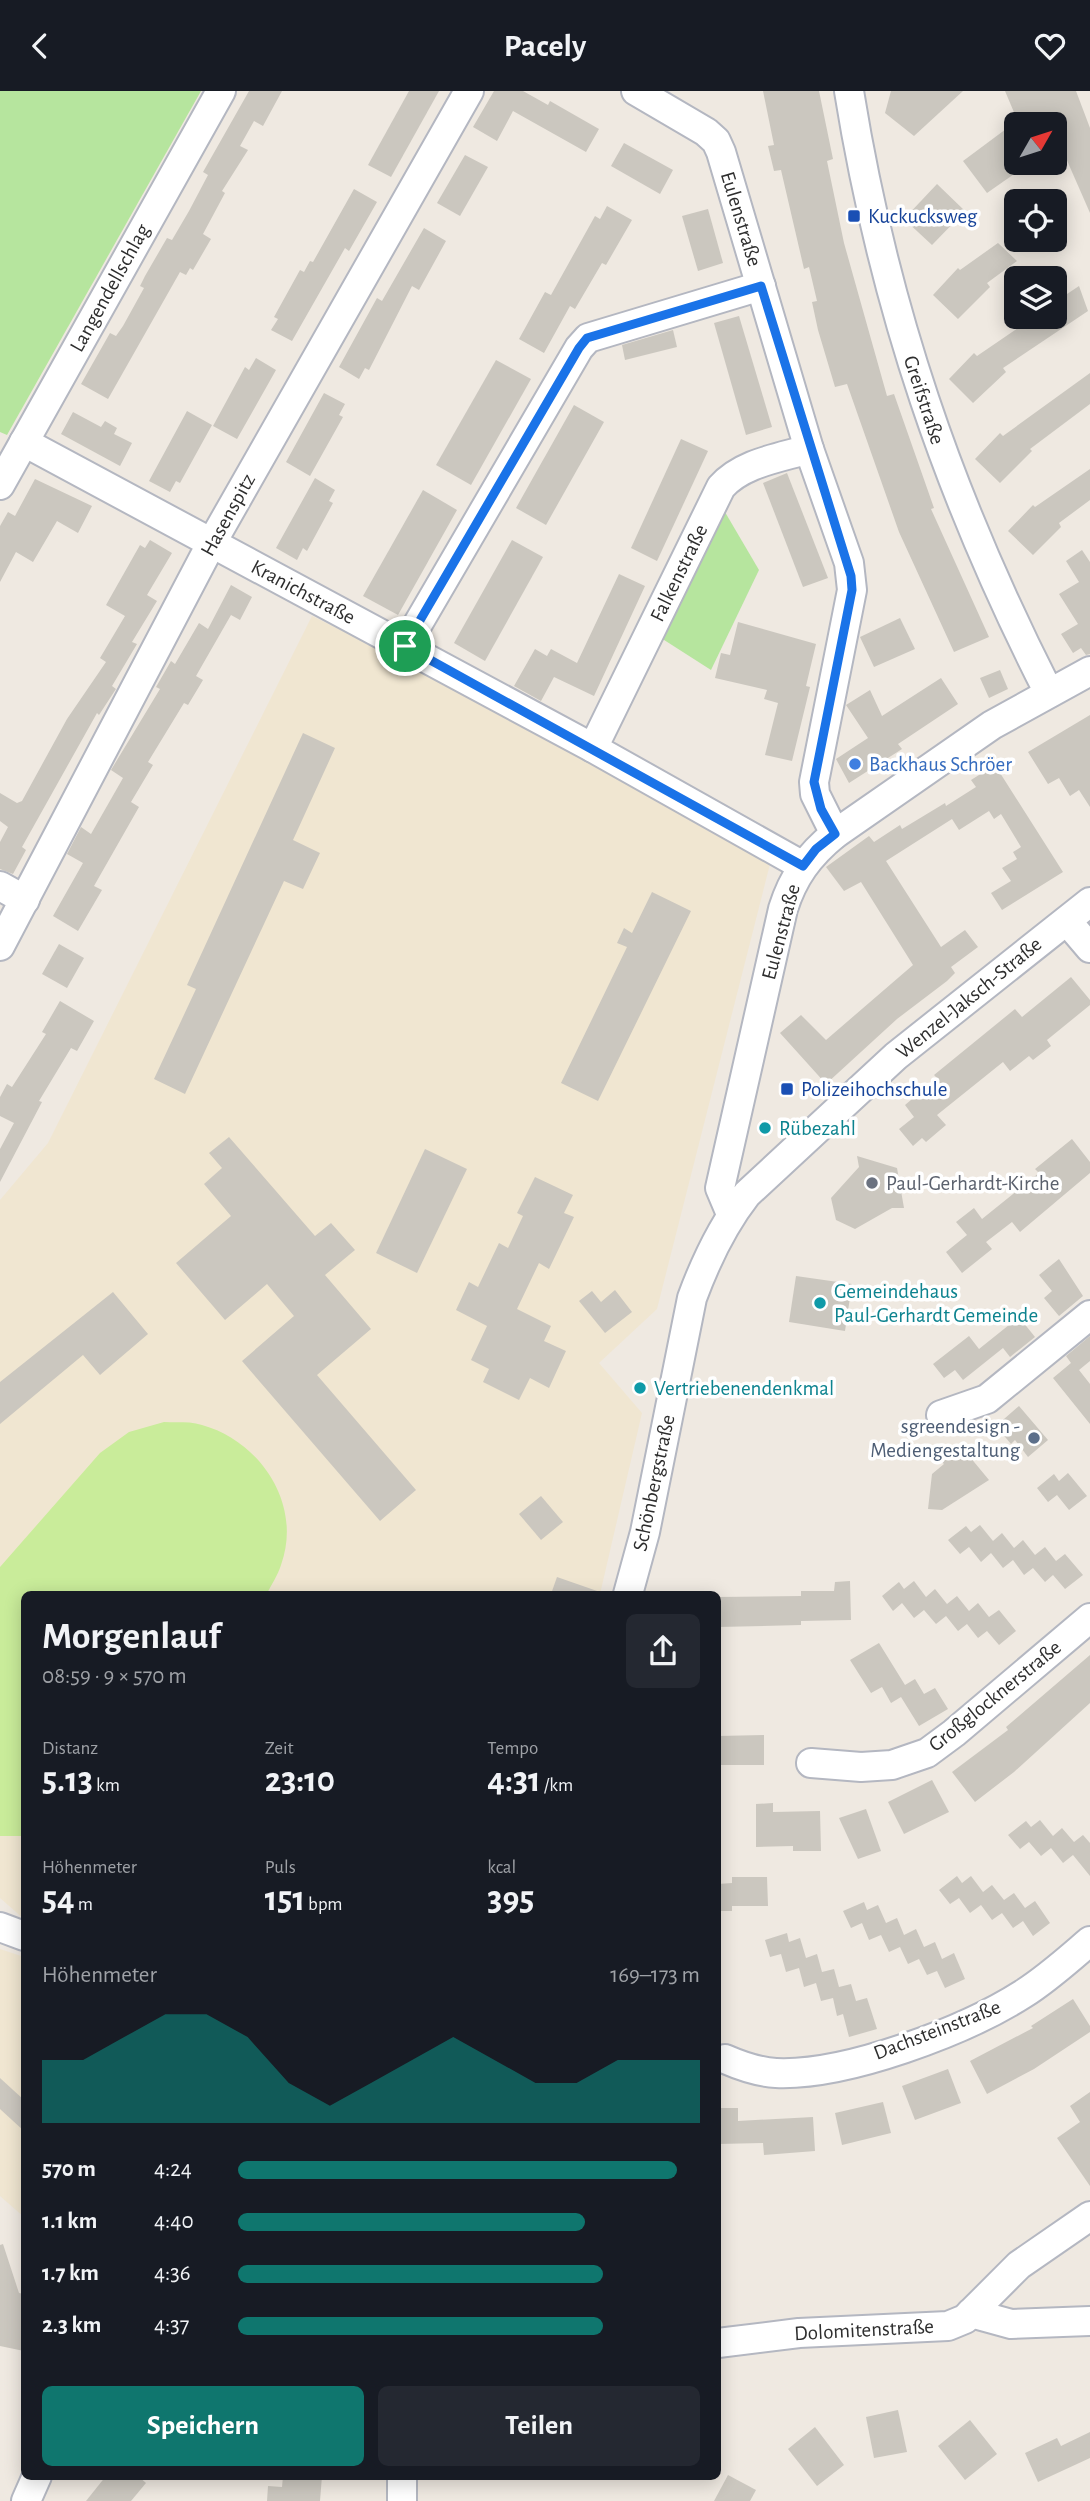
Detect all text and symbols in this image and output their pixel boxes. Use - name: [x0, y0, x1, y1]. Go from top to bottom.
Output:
- icon: back: [21, 27, 59, 65]
- icon: heart: [1031, 27, 1069, 65]
- text: Pacely: [504, 30, 586, 62]
- north arrow: [1004, 112, 1068, 175]
- map controls: [1004, 112, 1067, 329]
- street label: Eulenstraße: [717, 169, 765, 269]
- button: locate: [1004, 189, 1067, 252]
- place label: Kuckucksweg: [868, 206, 978, 227]
- marker: Kuckucksweg: [846, 208, 862, 224]
- street label: Langendellschlag: [66, 220, 154, 355]
- button: layers: [1004, 266, 1067, 329]
- street label: Greifstraße: [900, 353, 948, 447]
- street label: Hasenspitz: [197, 470, 259, 560]
- street label: Falkenstraße: [647, 521, 711, 625]
- street label: Kranichstraße: [248, 556, 358, 628]
- pin: [375, 616, 435, 676]
- icon: arrive: [386, 627, 424, 665]
- place label: Backhaus Schröer: [869, 754, 1012, 775]
- marker: Backhaus Schröer: [847, 756, 863, 772]
- street label: Eulenstraße: [758, 882, 804, 982]
- street label: Wenzel-Jaksch-Straße: [892, 933, 1046, 1063]
- place label: Polizeihochschule: [801, 1079, 947, 1100]
- marker: Polizeihochschule: [779, 1081, 795, 1097]
- place label: Rübezahl: [779, 1118, 856, 1139]
- marker: Rübezahl: [757, 1120, 773, 1136]
- place label: Paul-Gerhardt-Kirche: [886, 1173, 1059, 1194]
- marker: Paul-Gerhardt-Kirche: [864, 1175, 880, 1191]
- place label: Gemeindehaus Paul-Gerhardt Gemeinde: [834, 1281, 1038, 1326]
- marker: Gemeindehaus Paul-Gerhardt Gemeinde: [812, 1295, 828, 1311]
- place label: Vertriebenendenkmal: [654, 1378, 834, 1399]
- marker: Vertriebenendenkmal: [632, 1380, 648, 1396]
- street label: Schönbergstraße: [629, 1413, 679, 1553]
- place label: sgreendesign - Mediengestaltung: [870, 1416, 1021, 1461]
- marker: sgreendesign - Mediengestaltung: [1026, 1430, 1042, 1446]
- button: share: [626, 1614, 700, 1688]
- text: Morgenlauf: [42, 1618, 220, 1656]
- street label: Großglocknerstraße: [925, 1636, 1065, 1756]
- text: 08:59 · 9 × 570 m: [42, 1665, 187, 1688]
- text: Distanz: [42, 1739, 98, 1758]
- text: Zeit: [265, 1739, 294, 1758]
- text: Tempo: [487, 1739, 538, 1758]
- text: 5.13: [42, 1763, 93, 1798]
- text: 23:10: [265, 1763, 335, 1798]
- text: 4:31: [487, 1763, 541, 1798]
- text: km: [93, 1776, 120, 1795]
- text: /km: [541, 1776, 573, 1795]
- text: Höhenmeter: [42, 1858, 137, 1877]
- text: Puls: [265, 1858, 296, 1877]
- text: kcal: [487, 1858, 516, 1877]
- text: 54: [42, 1882, 75, 1917]
- text: 151: [265, 1882, 305, 1917]
- text: 395: [487, 1882, 534, 1917]
- text: m: [75, 1895, 93, 1914]
- text: bpm: [305, 1895, 343, 1914]
- text: Höhenmeter: [42, 1964, 157, 1987]
- text: 169–173 m: [610, 1964, 700, 1987]
- street label: Dachsteinstraße: [871, 1996, 1003, 2064]
- text: 570 m: [42, 2158, 96, 2181]
- text: 4:24: [154, 2158, 192, 2181]
- text: 1.1 km: [42, 2210, 97, 2233]
- text: 4:40: [154, 2210, 194, 2233]
- text: 1.7 km: [42, 2262, 99, 2285]
- text: 4:36: [154, 2262, 191, 2285]
- text: 2.3 km: [42, 2314, 101, 2337]
- text: 4:37: [154, 2314, 189, 2337]
- street label: Dolomitenstraße: [794, 2316, 934, 2344]
- button: Speichern: [42, 2386, 364, 2466]
- button: Teilen: [378, 2386, 700, 2466]

